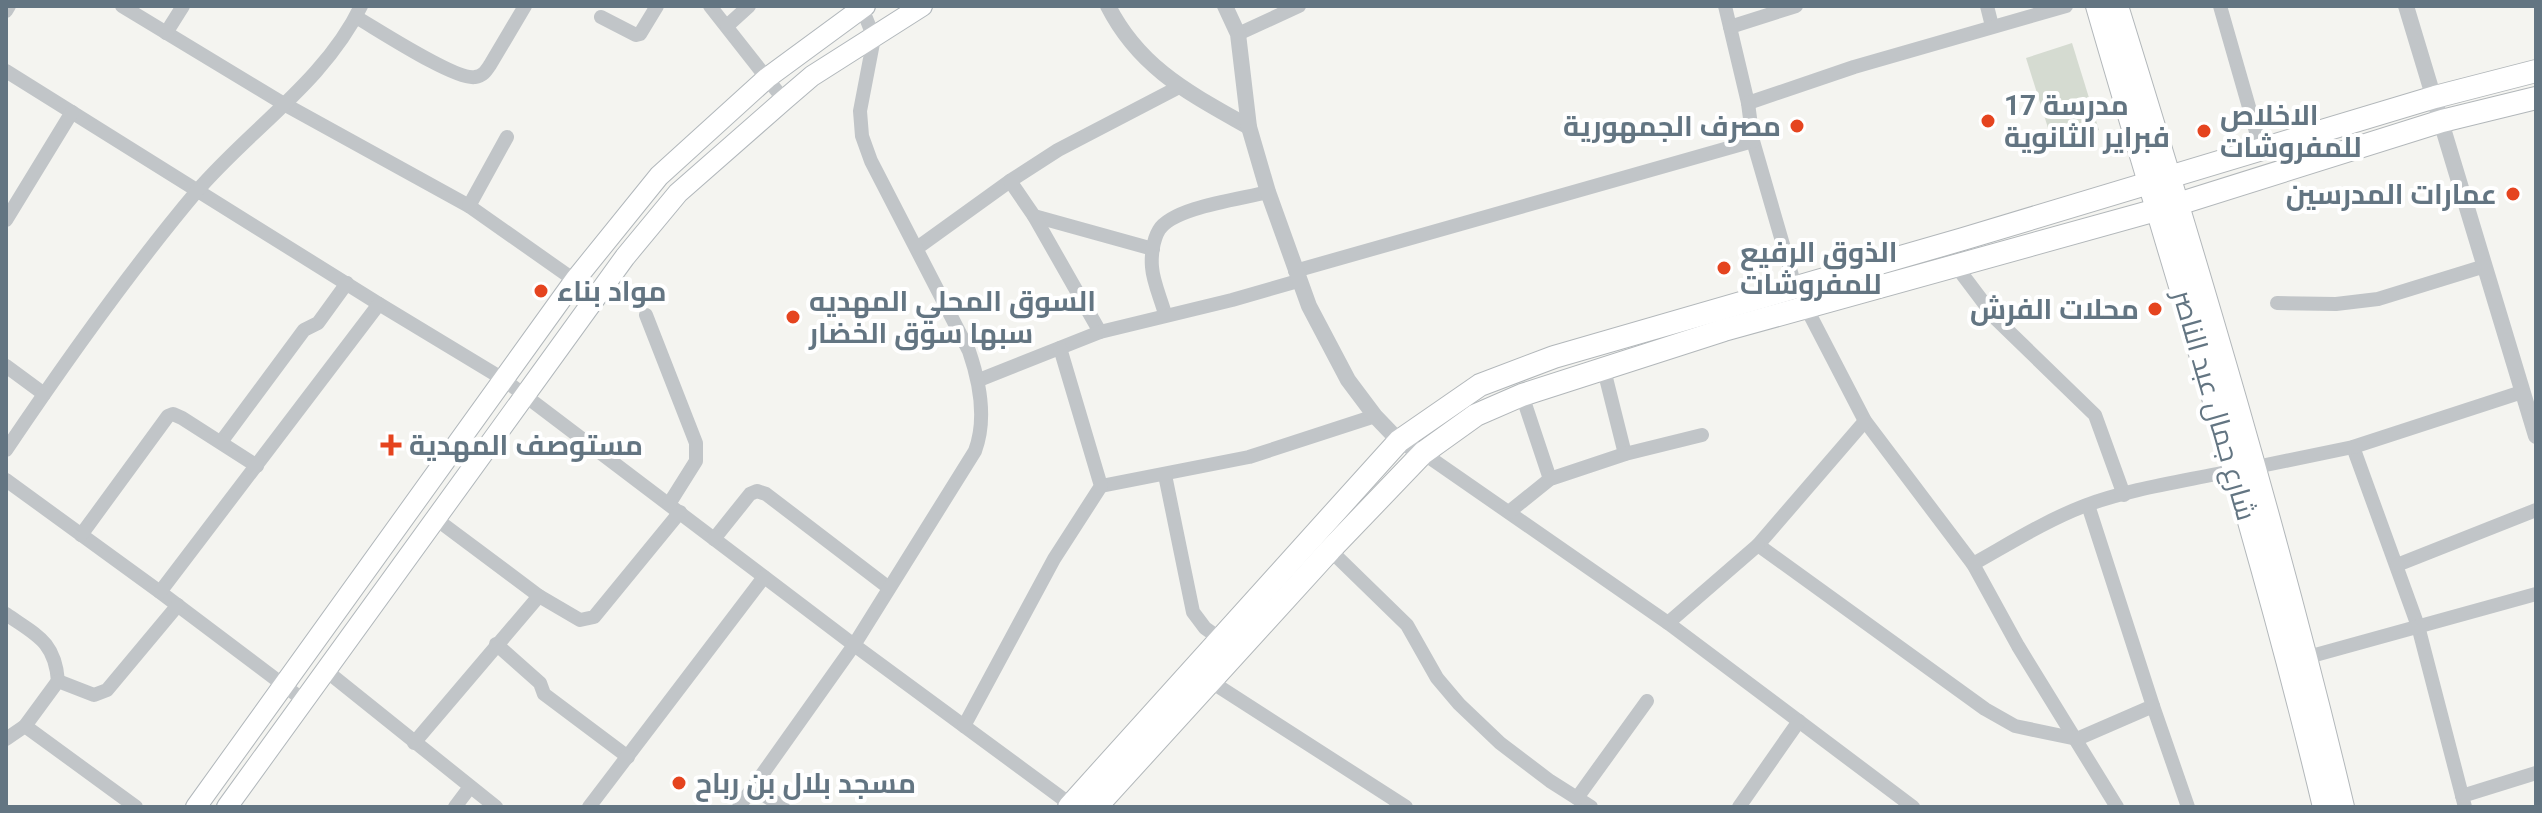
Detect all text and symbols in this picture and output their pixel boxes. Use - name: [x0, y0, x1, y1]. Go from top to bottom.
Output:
- place label: مدرسة 17 فبراير الثانوية: [2004, 89, 2170, 154]
- place label: الاخلاص للمفروشات: [2220, 99, 2362, 164]
- place label: مصرف الجمهورية: [1563, 110, 1781, 144]
- marker: مدرسة 17 فبراير الثانوية: [1979, 112, 1997, 130]
- marker: مصرف الجمهورية: [1788, 117, 1806, 135]
- marker: الاخلاص للمفروشات: [2195, 122, 2213, 140]
- place label: عمارات المدرسين: [2286, 178, 2497, 211]
- marker: عمارات المدرسين: [2504, 185, 2522, 203]
- place label: الذوق الرفيع للمفروشات: [1740, 236, 1898, 301]
- marker: الذوق الرفيع للمفروشات: [1715, 259, 1733, 277]
- place label: مواد بناء: [557, 275, 666, 308]
- marker: مواد بناء: [532, 282, 550, 300]
- street label: شارع جمال عبد الناصر: [2163, 284, 2263, 525]
- place label: السوق المحلي المهديه سبها سوق الخضار: [808, 285, 1096, 351]
- place label: محلات الفرش: [1970, 293, 2139, 326]
- marker: محلات الفرش: [2146, 300, 2164, 318]
- marker: السوق المحلي المهديه سبها سوق الخضار: [784, 308, 802, 326]
- place label: مستوصف المهدية: [409, 429, 643, 463]
- marker: مستوصف المهدية: [380, 434, 402, 456]
- place label: مسجد بلال بن رباح: [695, 767, 916, 802]
- marker: مسجد بلال بن رباح: [670, 774, 688, 792]

